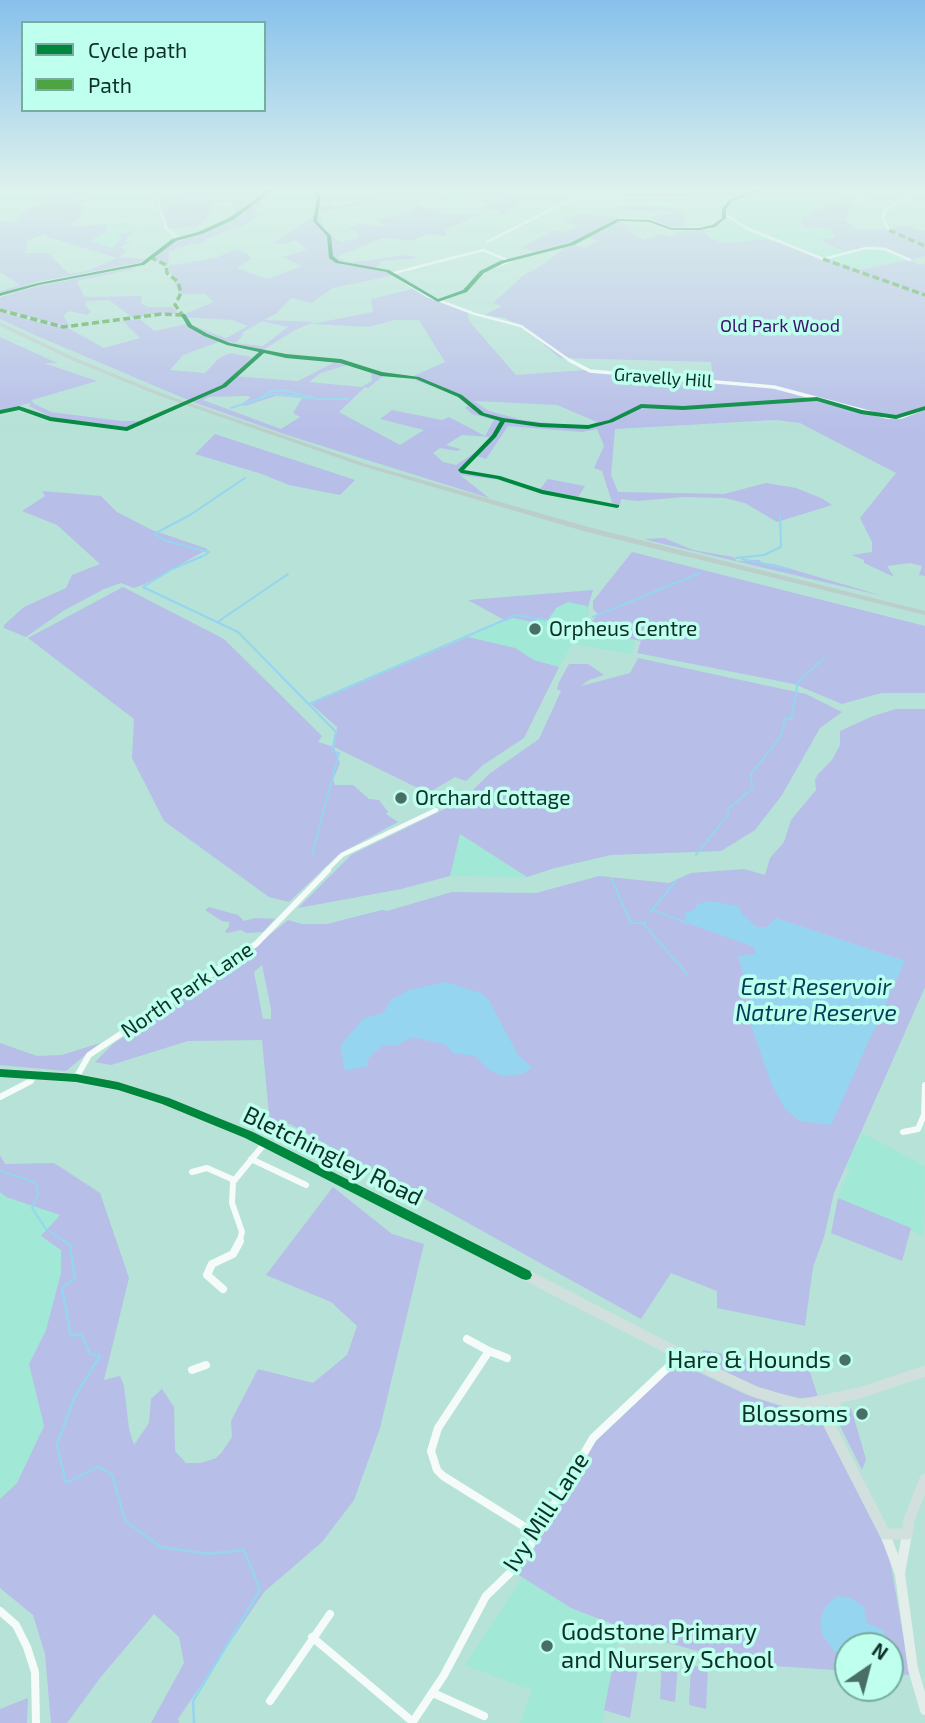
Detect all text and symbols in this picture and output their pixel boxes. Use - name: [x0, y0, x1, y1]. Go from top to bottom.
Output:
- legend: [21, 21, 266, 112]
- text: Cycle path: [88, 37, 187, 62]
- text: Path: [88, 72, 132, 97]
- park label: Old Park Wood: [720, 315, 840, 337]
- street label: Gravelly Hill: [613, 364, 713, 392]
- place label: Orpheus Centre: [549, 616, 697, 642]
- marker: Orpheus Centre: [527, 621, 543, 637]
- place label: Orchard Cottage: [415, 785, 570, 811]
- marker: Orchard Cottage: [393, 790, 409, 806]
- street label: North Park Lane: [116, 937, 258, 1043]
- water label: East Reservoir Nature Reserve: [735, 973, 897, 1027]
- street label: Bletchingley Road: [238, 1100, 428, 1212]
- place label: Hare & Hounds: [667, 1346, 831, 1374]
- marker: Hare & Hounds: [837, 1352, 853, 1368]
- place label: Blossoms: [741, 1400, 848, 1428]
- marker: Blossoms: [854, 1406, 870, 1422]
- street label: Ivy Mill Lane: [497, 1447, 595, 1577]
- place label: Godstone Primary and Nursery School: [561, 1618, 774, 1674]
- north arrow: [834, 1632, 904, 1702]
- marker: Godstone Primary and Nursery School: [539, 1638, 555, 1654]
- text: N: [868, 1638, 892, 1664]

